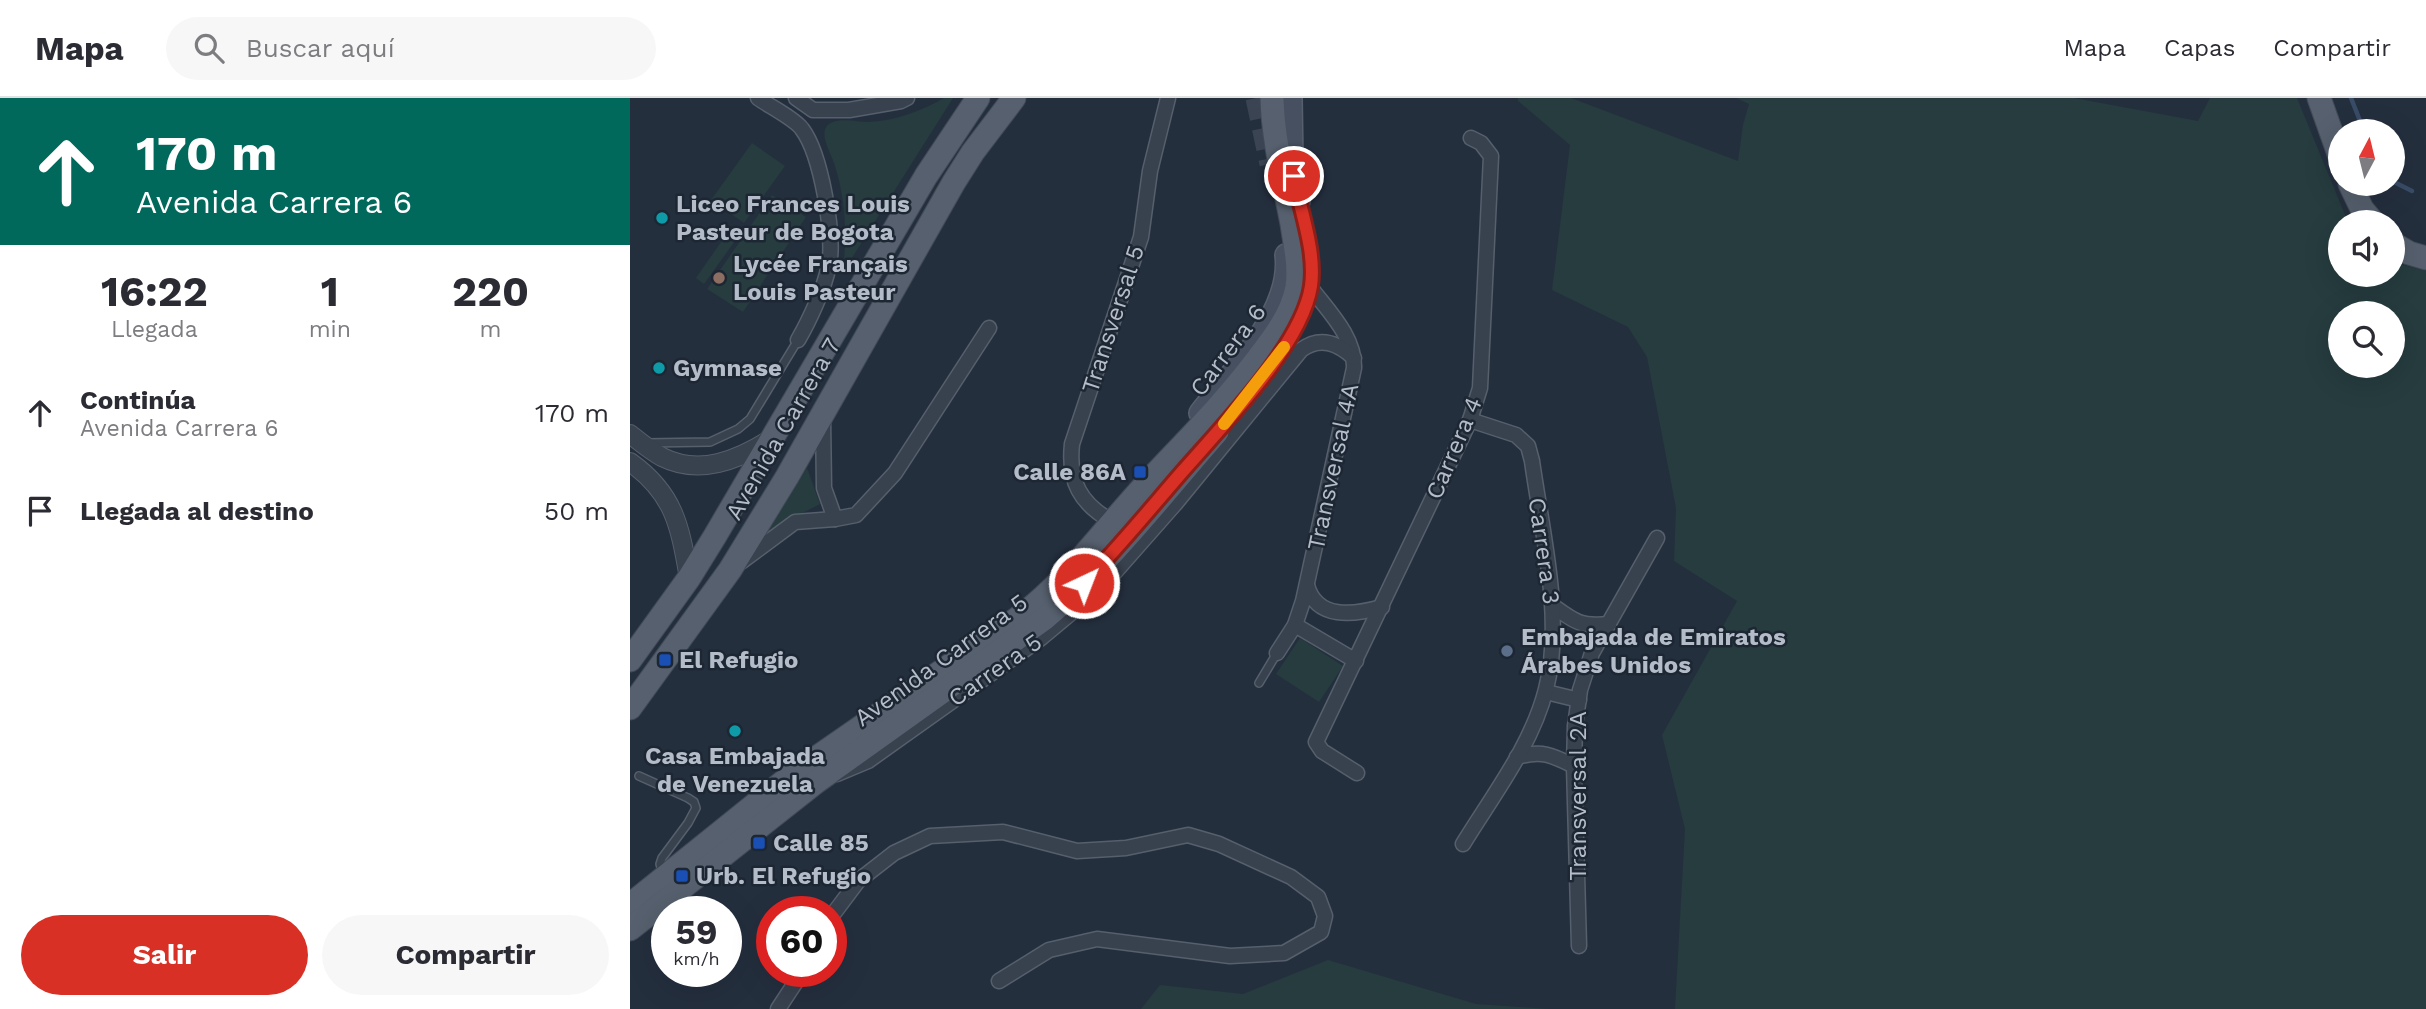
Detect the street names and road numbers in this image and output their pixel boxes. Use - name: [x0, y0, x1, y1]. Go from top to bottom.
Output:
- street label: Transversal 5: [1076, 242, 1150, 396]
- street label: Carrera 6: [1184, 298, 1272, 402]
- street label: Avenida Carrera 7: [720, 333, 846, 525]
- street label: Transversal 4A: [1302, 381, 1364, 553]
- street label: Carrera 4: [1420, 393, 1488, 503]
- street label: Carrera 3: [1523, 496, 1565, 606]
- street label: Avenida Carrera 5: [849, 587, 1033, 733]
- street label: Carrera 5: [942, 627, 1048, 713]
- street label: Transversal 2A: [1564, 711, 1592, 881]

